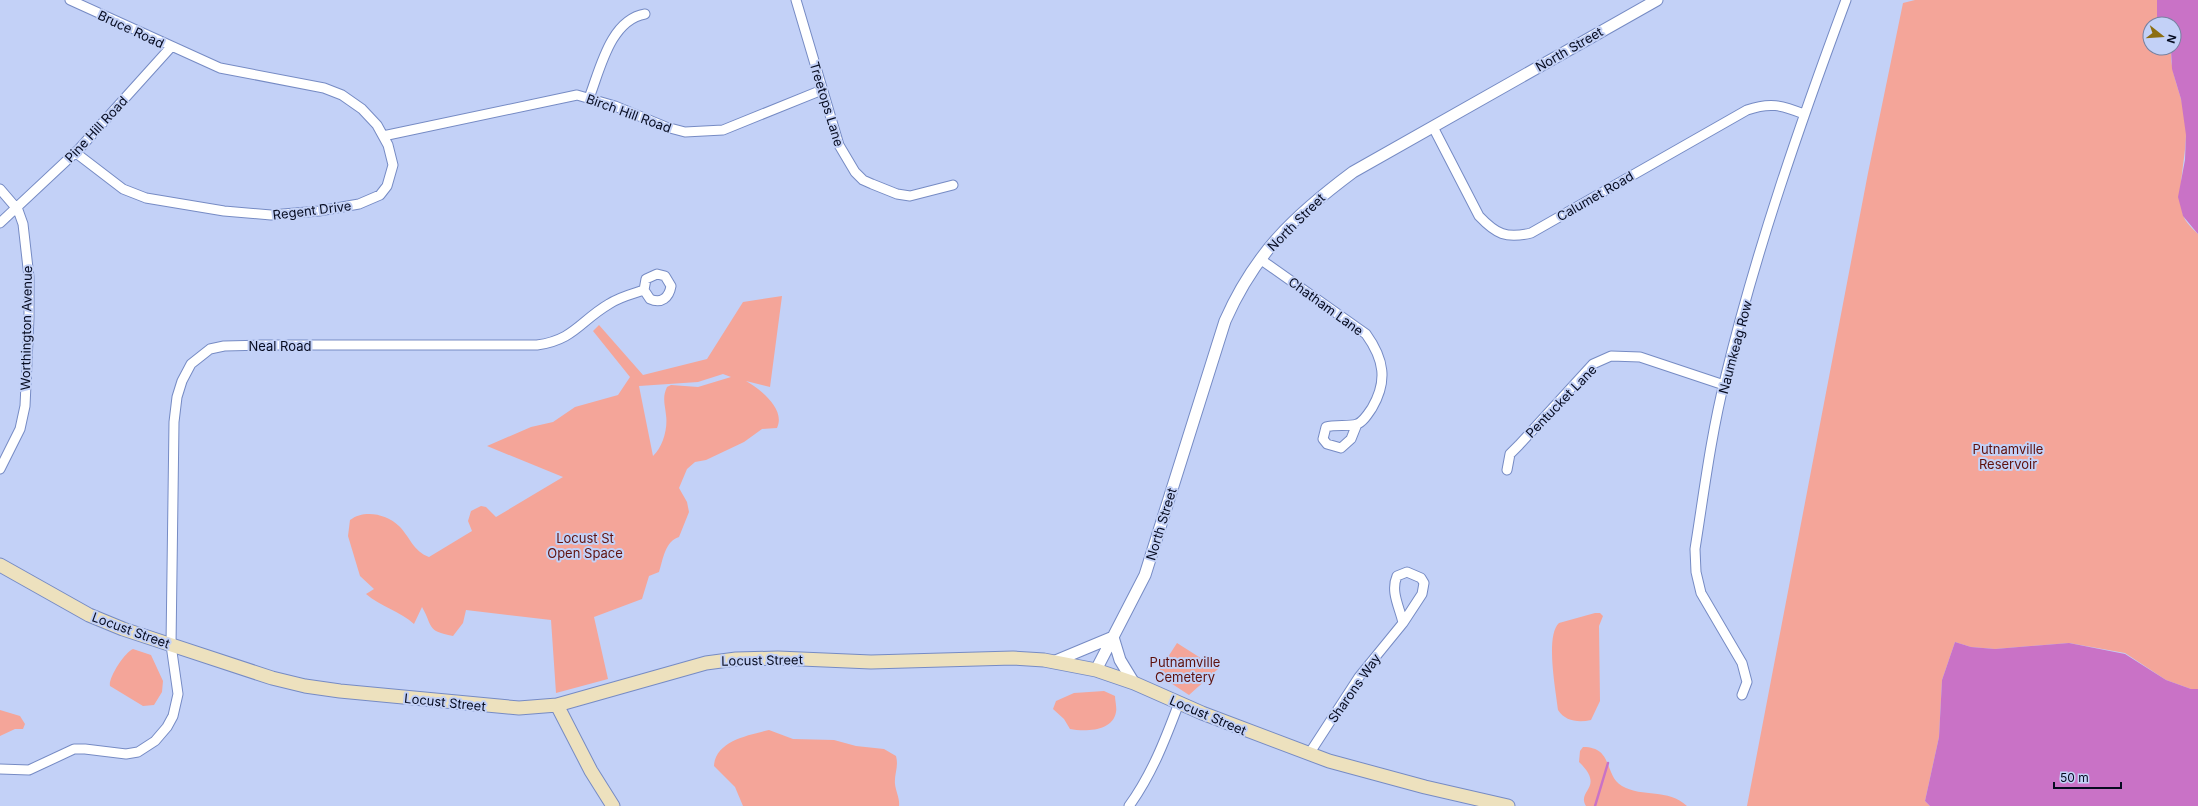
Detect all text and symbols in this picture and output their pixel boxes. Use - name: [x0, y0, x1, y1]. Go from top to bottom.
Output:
- street label: Bruce Road: [95, 7, 167, 51]
- north arrow: [2142, 16, 2182, 56]
- street label: North Street: [1533, 23, 1605, 75]
- text: N: [2164, 33, 2179, 45]
- street label: Treetops Lane: [807, 60, 847, 148]
- street label: Birch Hill Road: [584, 90, 674, 136]
- street label: Pine Hill Road: [61, 93, 131, 165]
- street label: Calumet Road: [1554, 168, 1636, 224]
- street label: North Street: [1264, 190, 1328, 254]
- street label: Regent Drive: [272, 197, 352, 223]
- street label: Worthington Avenue: [17, 266, 35, 390]
- street label: Chatham Lane: [1285, 273, 1367, 339]
- street label: Naumkeag Row: [1715, 298, 1755, 395]
- street label: Neal Road: [249, 338, 311, 354]
- street label: Pentucket Lane: [1522, 361, 1600, 441]
- park label: Putnamville Reservoir: [1973, 441, 2043, 472]
- street label: North Street: [1142, 486, 1180, 562]
- park label: Locust St Open Space: [547, 530, 623, 561]
- street label: Locust Street: [90, 609, 172, 651]
- street label: Sharons Way: [1324, 650, 1384, 726]
- street label: Locust Street: [721, 651, 803, 669]
- park label: Putnamville Cemetery: [1150, 654, 1220, 685]
- street label: Locust Street: [404, 690, 486, 714]
- street label: Locust Street: [1167, 692, 1249, 738]
- scale bar: [2054, 764, 2121, 790]
- text: 50 m: [2060, 770, 2089, 785]

